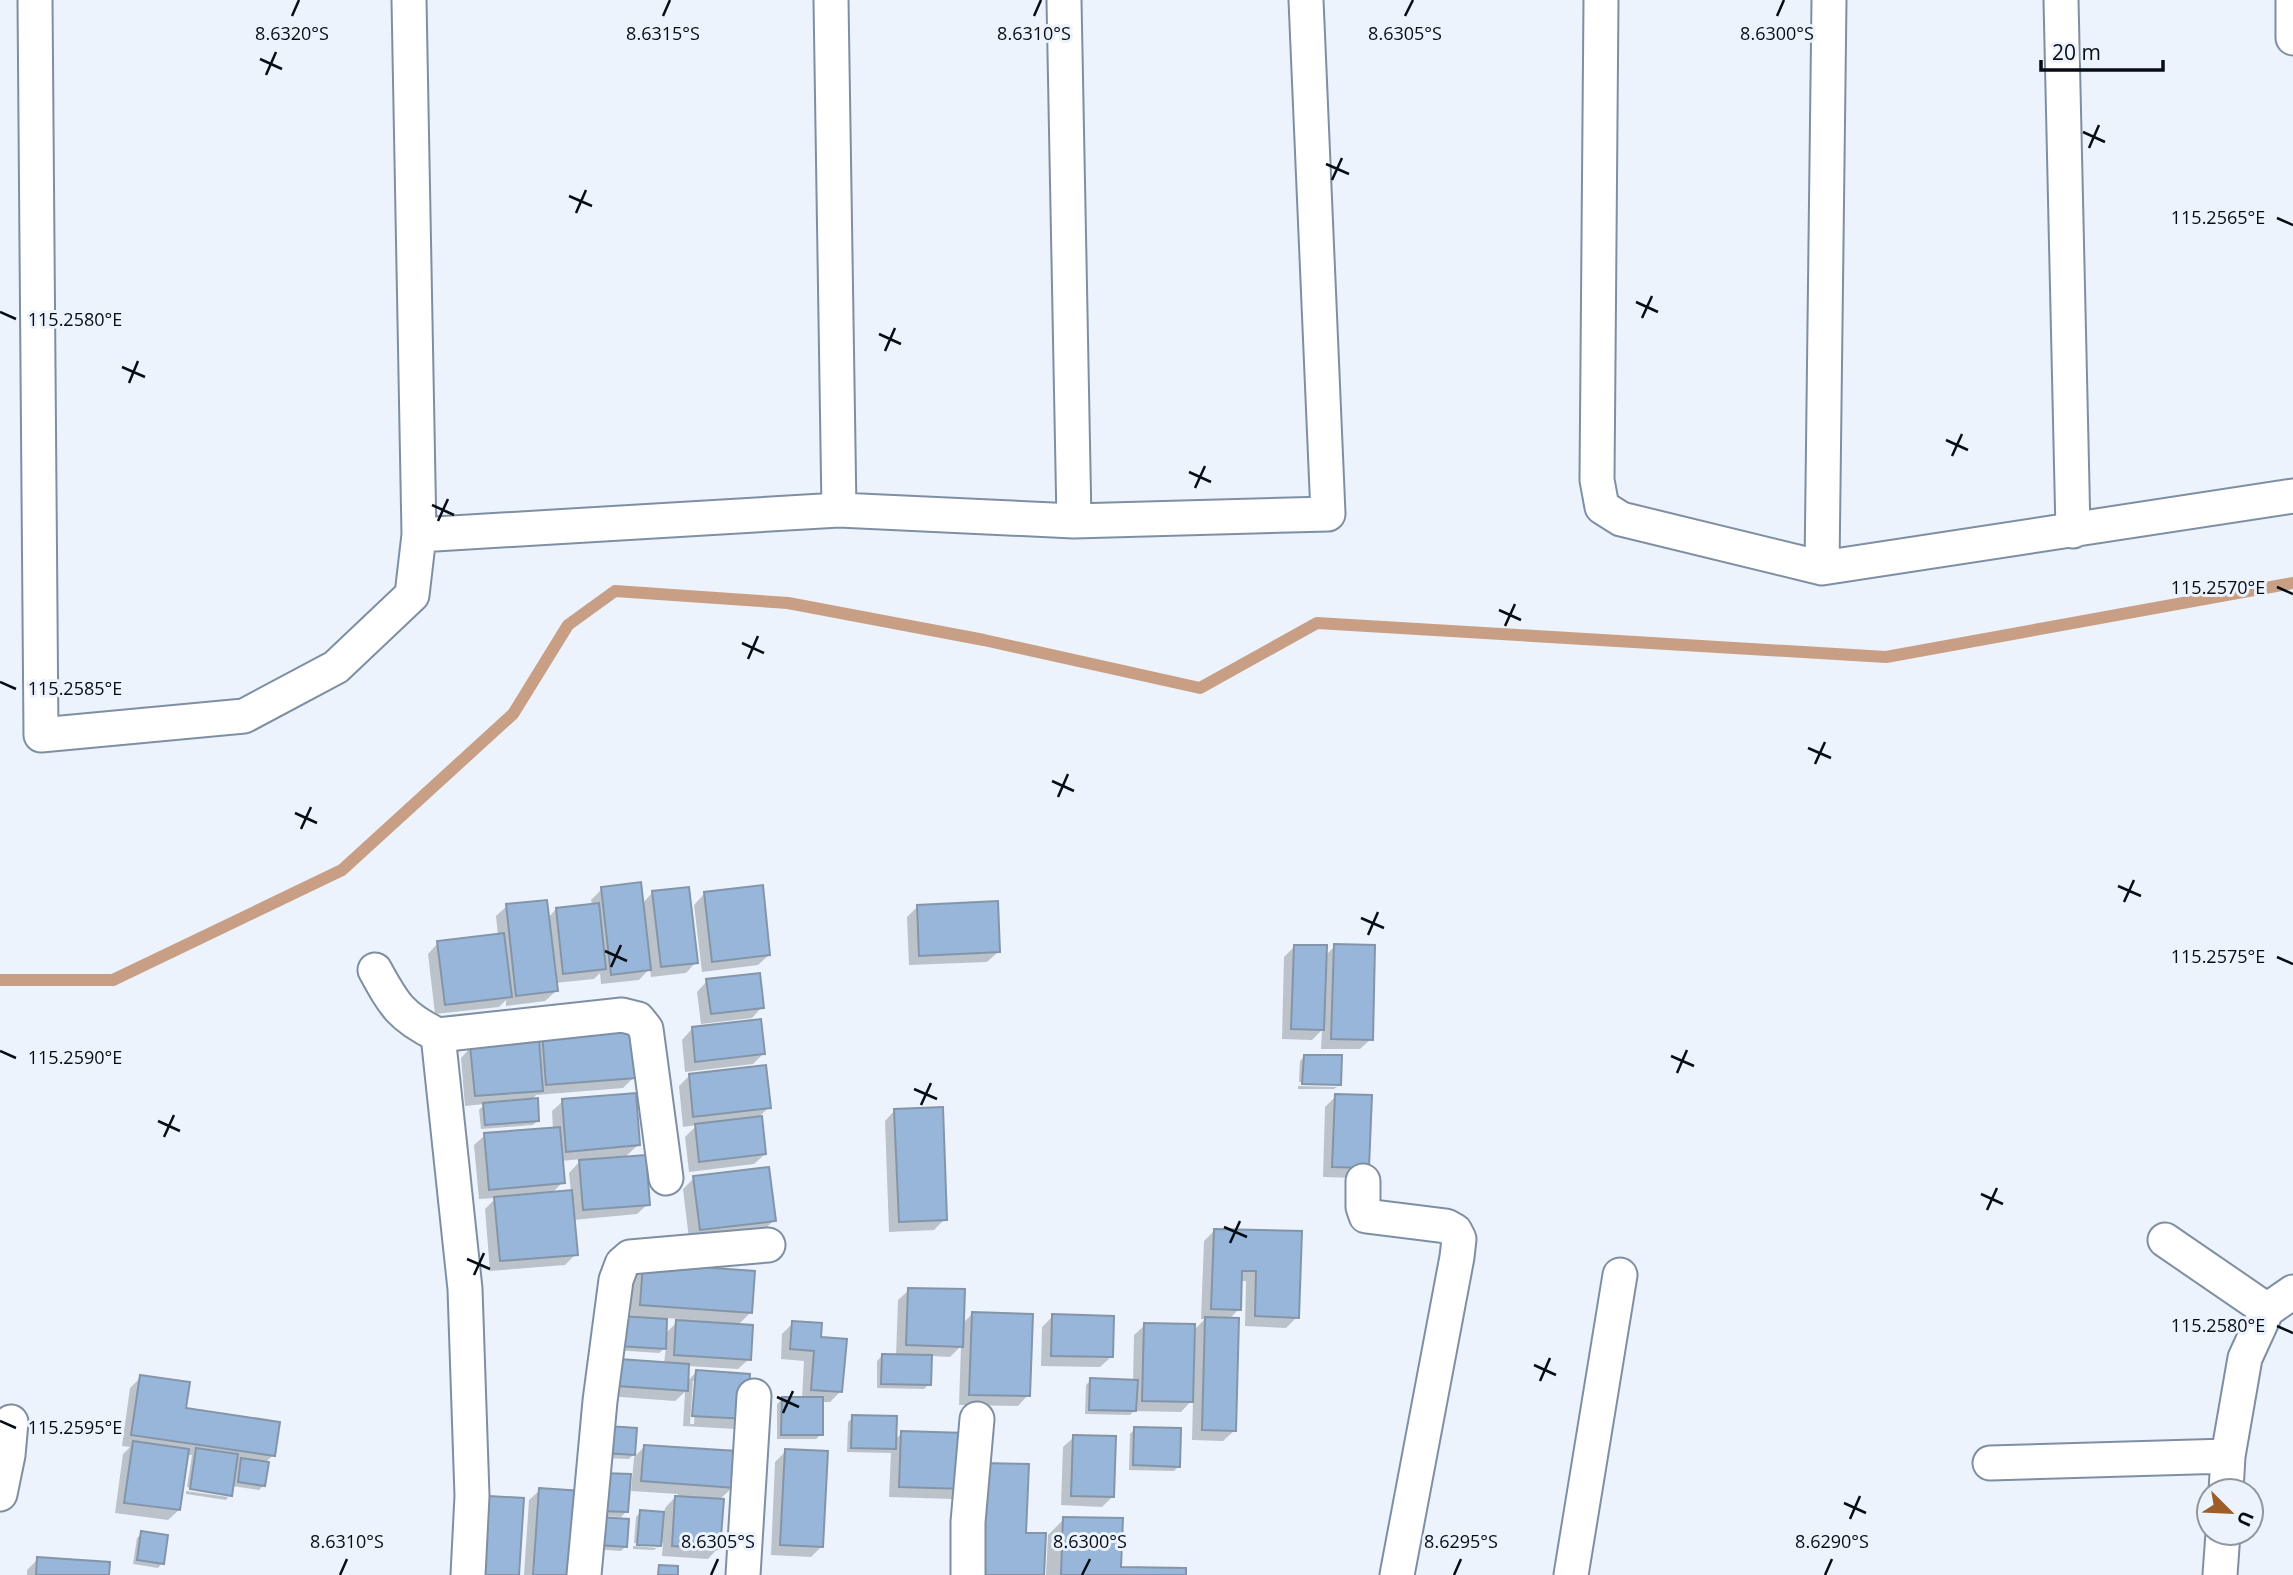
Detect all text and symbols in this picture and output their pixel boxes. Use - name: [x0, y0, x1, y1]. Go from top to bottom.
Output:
- text: 8.6320°S: [255, 21, 329, 45]
- text: 8.6315°S: [626, 21, 700, 45]
- text: 8.6310°S: [997, 21, 1071, 45]
- text: 8.6305°S: [1368, 21, 1442, 45]
- text: 8.6300°S: [1740, 21, 1814, 45]
- scale bar: [2041, 28, 2164, 72]
- text: 20 m: [2052, 38, 2101, 66]
- text: 115.2565°E: [2171, 205, 2265, 229]
- text: 115.2580°E: [28, 307, 122, 331]
- text: 115.2570°E: [2171, 575, 2265, 599]
- text: 115.2585°E: [28, 676, 122, 700]
- text: 115.2575°E: [2171, 944, 2265, 968]
- text: 115.2590°E: [28, 1045, 122, 1069]
- text: 115.2580°E: [2171, 1313, 2265, 1337]
- text: 115.2595°E: [28, 1415, 122, 1439]
- north arrow: [2195, 1477, 2265, 1547]
- text: U: [2231, 1507, 2260, 1531]
- text: 8.6310°S: [310, 1529, 384, 1553]
- text: 8.6305°S: [681, 1529, 755, 1553]
- text: 8.6300°S: [1053, 1529, 1127, 1553]
- text: 8.6295°S: [1424, 1529, 1498, 1553]
- text: 8.6290°S: [1795, 1529, 1869, 1553]

